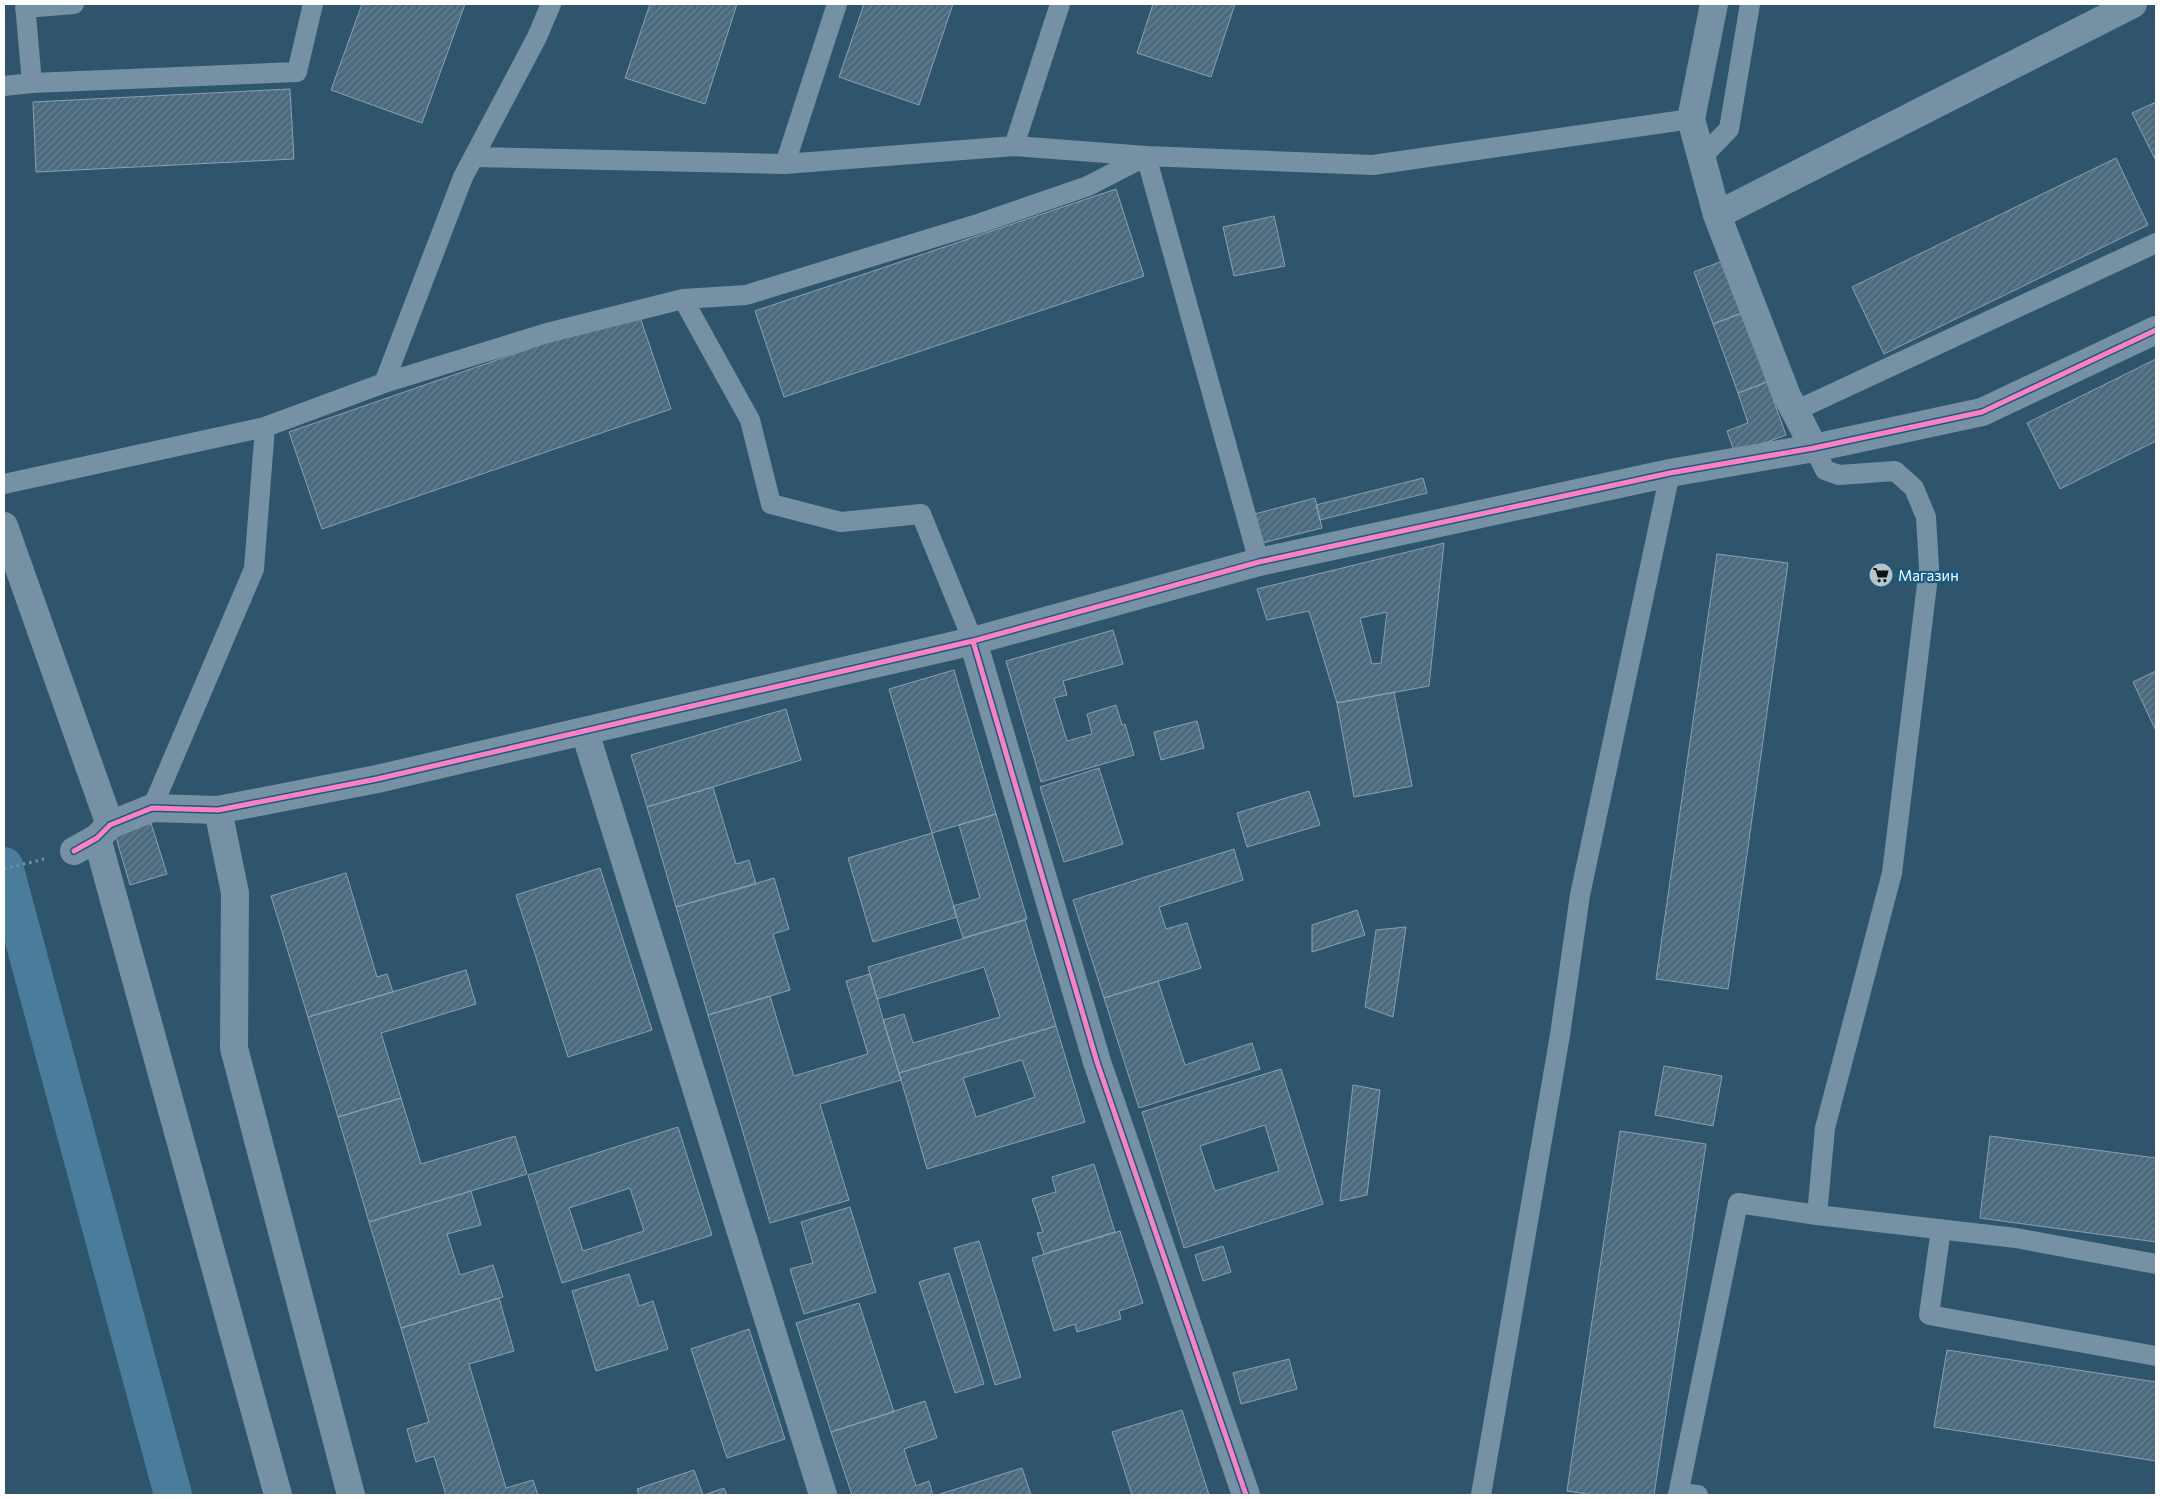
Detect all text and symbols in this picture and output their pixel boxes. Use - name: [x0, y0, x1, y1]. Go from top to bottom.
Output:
- supermarket icon: Магазин: [1868, 562, 1894, 588]
- place label: Магазин: [1898, 566, 1959, 584]

